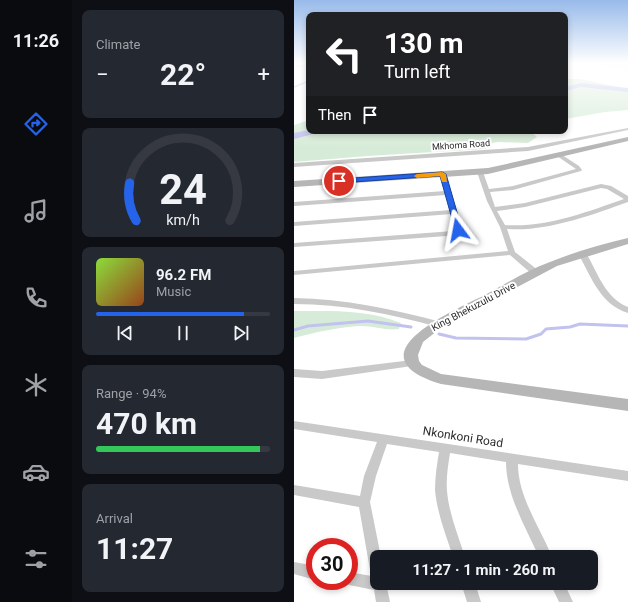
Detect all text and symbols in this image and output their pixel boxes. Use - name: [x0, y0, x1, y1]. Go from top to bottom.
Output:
- text: 130 m: [384, 27, 463, 60]
- icon: left: [318, 28, 370, 80]
- text: 11:26: [13, 30, 59, 51]
- text: Climate: [96, 37, 140, 52]
- text: 22°: [160, 57, 206, 92]
- text: Turn left: [384, 61, 450, 82]
- text: −: [96, 62, 109, 87]
- text: +: [258, 62, 270, 87]
- icon: arrive: [359, 104, 381, 126]
- text: Then: [318, 106, 351, 124]
- icon: directions: [22, 110, 50, 138]
- street label: Mkhoma Road: [432, 138, 490, 152]
- text: 24: [159, 164, 207, 213]
- pin: [322, 164, 356, 198]
- icon: arrive: [328, 170, 350, 192]
- icon: music: [22, 197, 50, 225]
- position arrow: [437, 209, 479, 251]
- text: km/h: [166, 211, 200, 227]
- text: 96.2 FM: [156, 266, 211, 284]
- street label: King Bhekuzulu Drive: [429, 280, 517, 333]
- icon: phone: [22, 284, 50, 312]
- text: Music: [156, 284, 191, 299]
- icon: previous: [114, 322, 136, 344]
- icon: pause: [172, 322, 194, 344]
- icon: next: [230, 322, 252, 344]
- icon: climate: [22, 371, 50, 399]
- text: Range · 94%: [96, 386, 166, 401]
- text: 470 km: [96, 406, 197, 441]
- street label: Nkonkoni Road: [422, 424, 504, 450]
- icon: car: [22, 458, 50, 486]
- text: Arrival: [96, 511, 133, 526]
- text: 11:27: [96, 531, 173, 566]
- speed limit sign: 30: [306, 538, 358, 590]
- icon: filters: [22, 545, 50, 573]
- text: 11:27 · 1 min · 260 m: [413, 561, 555, 579]

